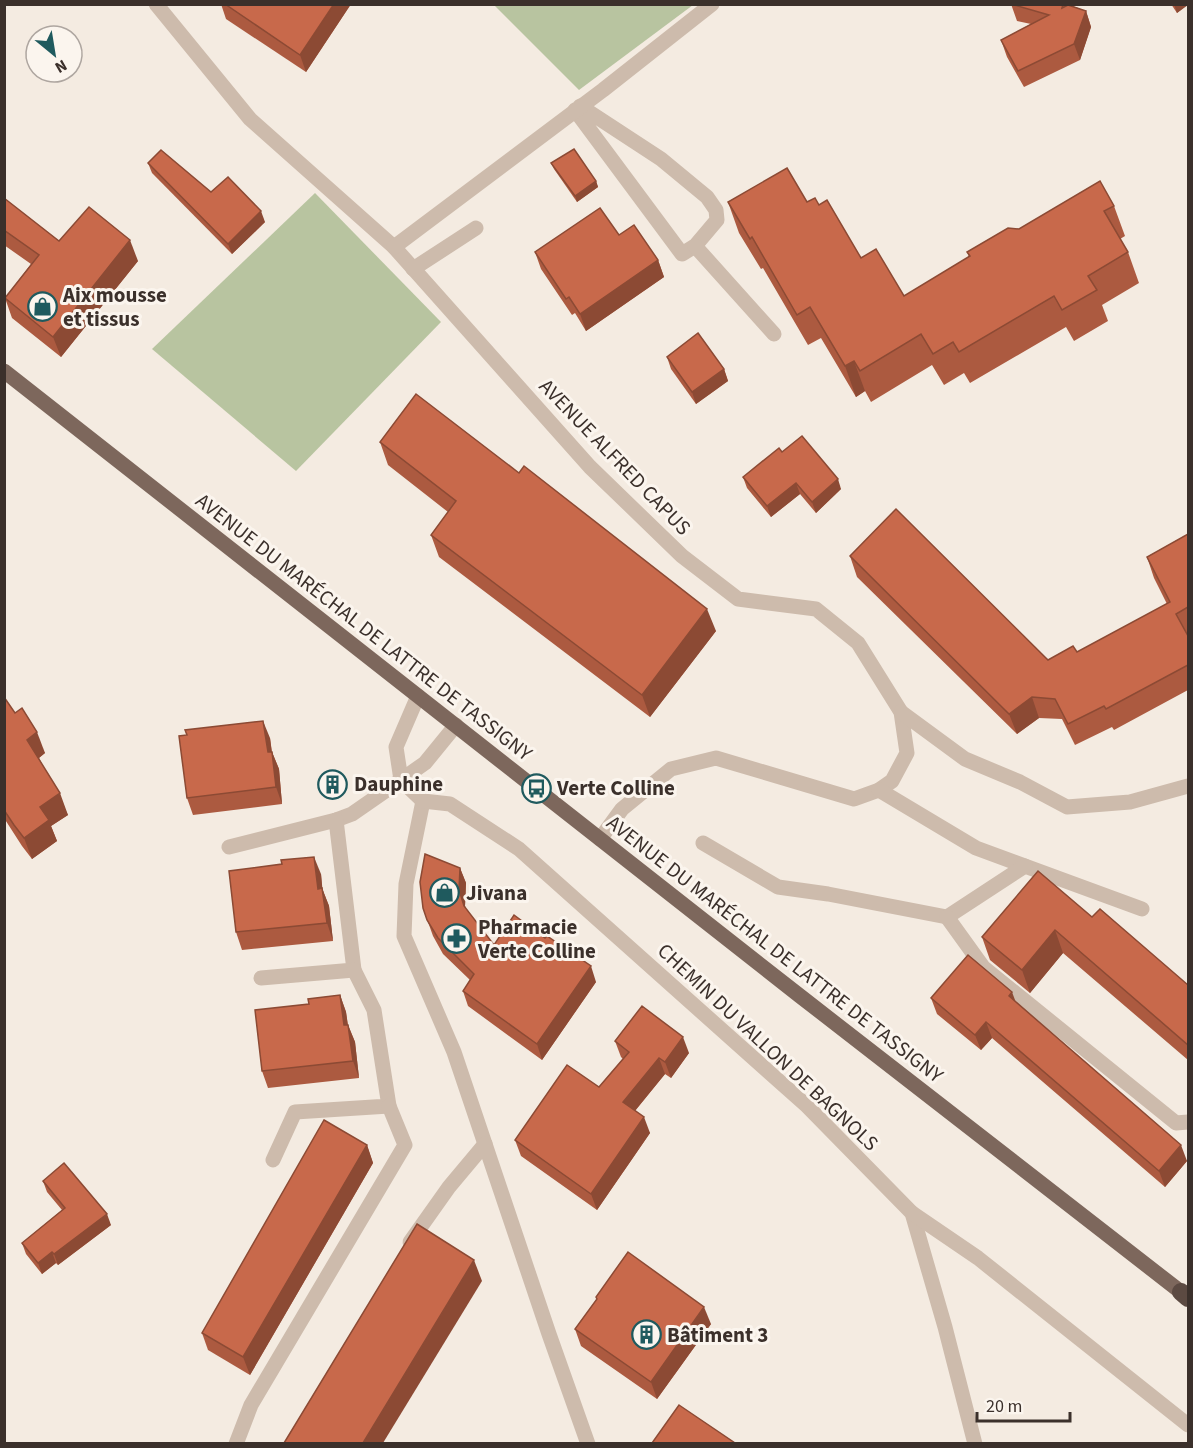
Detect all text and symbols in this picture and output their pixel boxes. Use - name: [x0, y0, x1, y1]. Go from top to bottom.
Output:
- north arrow: [24, 24, 84, 84]
- text: N: [51, 54, 71, 78]
- place label: Aix mousse et tissus: [62, 280, 167, 334]
- shop icon: Aix mousse et tissus: [26, 291, 58, 323]
- street label: AVENUE ALFRED CAPUS: [532, 372, 698, 542]
- street label: AVENUE DU MARÉCHAL DE LATTRE DE TASSIGNY: [189, 486, 539, 769]
- building icon: Dauphine: [317, 768, 349, 800]
- place label: Dauphine: [354, 769, 443, 799]
- bus stop icon: Verte Colline: [520, 772, 552, 804]
- place label: Verte Colline: [556, 773, 675, 803]
- street label: AVENUE DU MARÉCHAL DE LATTRE DE TASSIGNY: [600, 808, 950, 1091]
- shop icon: Jivana: [429, 877, 461, 909]
- place label: Jivana: [466, 878, 527, 908]
- place label: Pharmacie Verte Colline: [477, 912, 596, 966]
- pharmacy icon: Pharmacie Verte Colline: [441, 923, 473, 955]
- street label: CHEMIN DU VALLON DE BAGNOLS: [651, 936, 885, 1158]
- building icon: Bâtiment 3: [630, 1319, 662, 1351]
- place label: Bâtiment 3: [667, 1320, 768, 1350]
- scale bar: [977, 1385, 1070, 1423]
- text: 20 m: [986, 1394, 1022, 1419]

